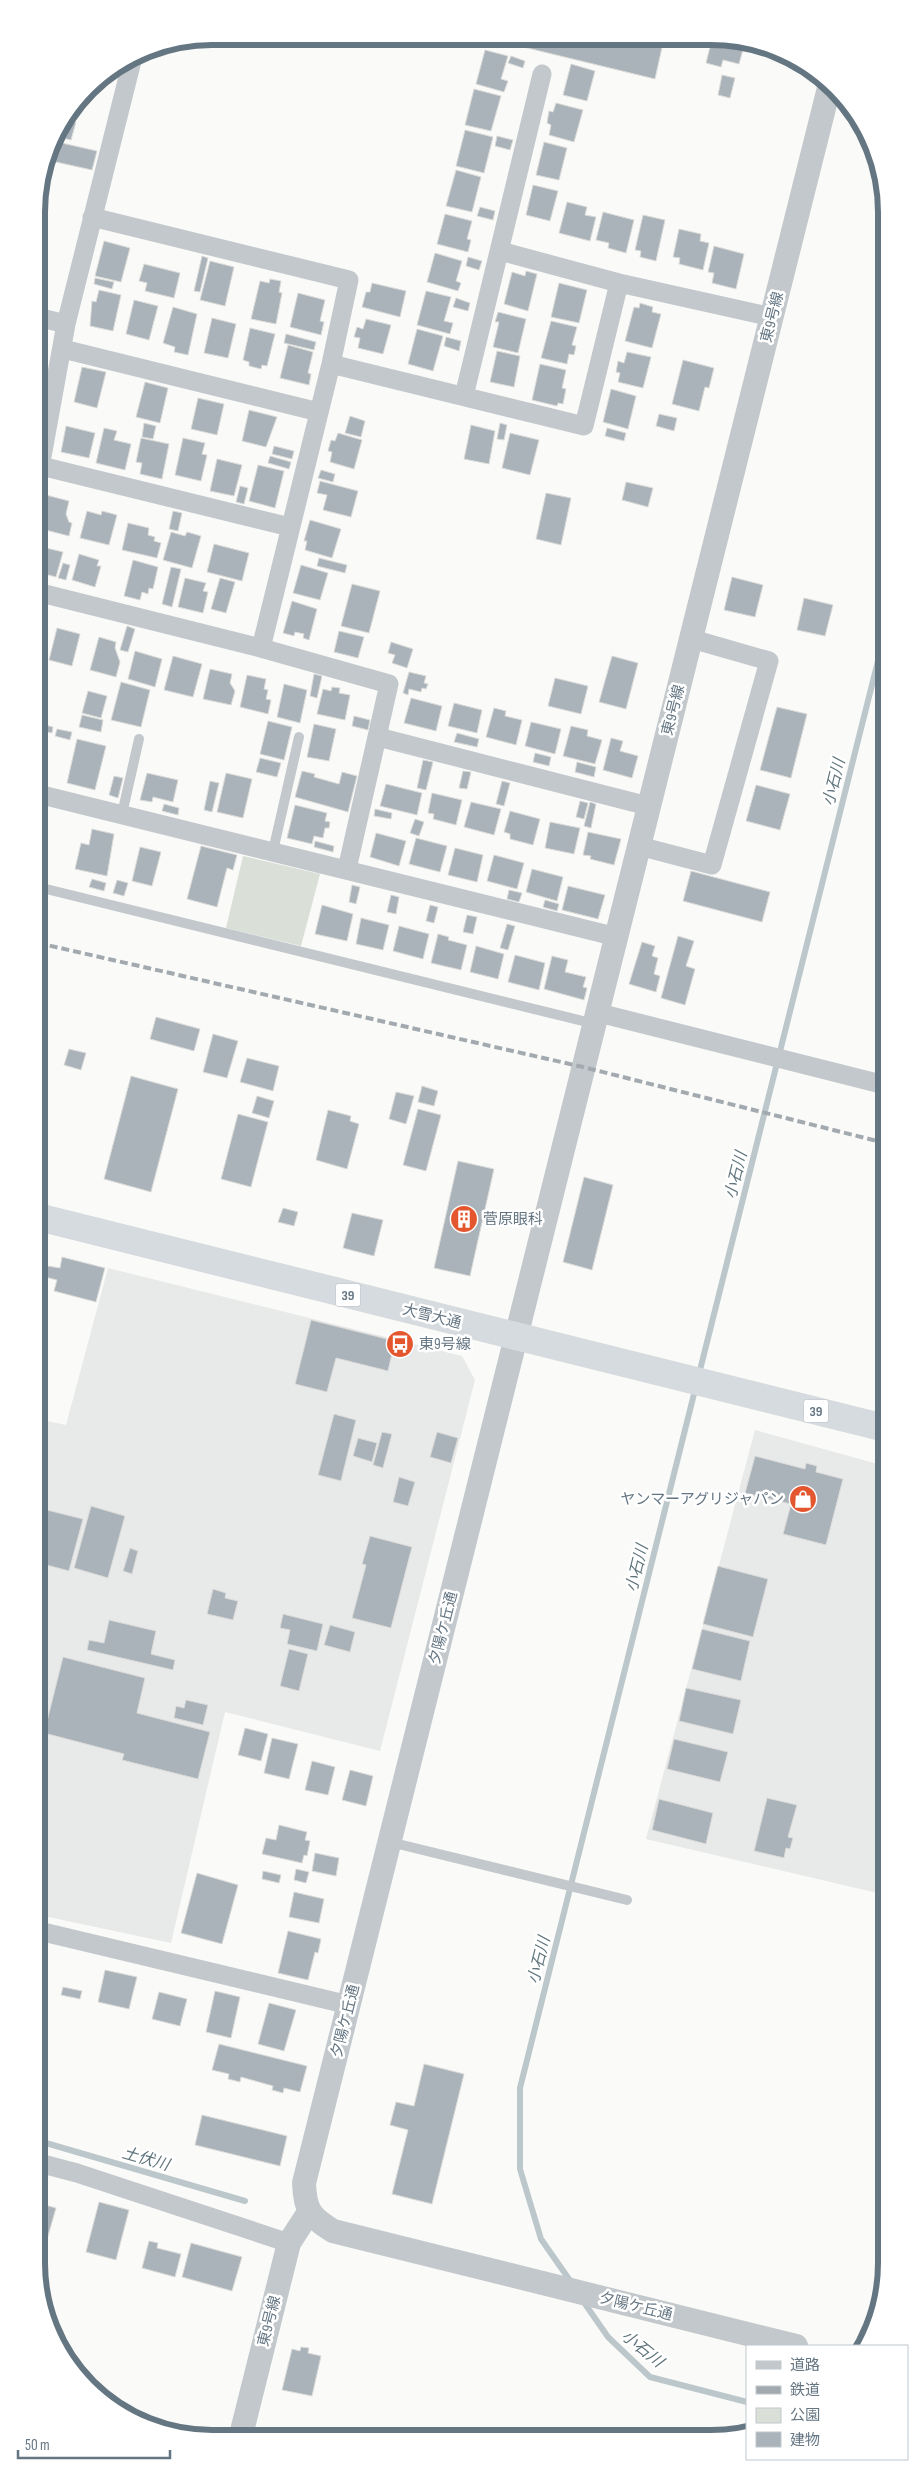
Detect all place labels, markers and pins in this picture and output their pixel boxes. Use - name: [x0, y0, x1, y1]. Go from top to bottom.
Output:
- building icon: 菅原眼科: [449, 1204, 479, 1234]
- place label: 菅原眼科: [483, 1210, 543, 1229]
- bus stop icon: 東9号線: [385, 1329, 415, 1359]
- place label: 東9号線: [419, 1335, 471, 1354]
- shop icon: ヤンマーアグリジャパン: [788, 1484, 818, 1514]
- place label: ヤンマーアグリジャパン: [620, 1490, 784, 1509]

